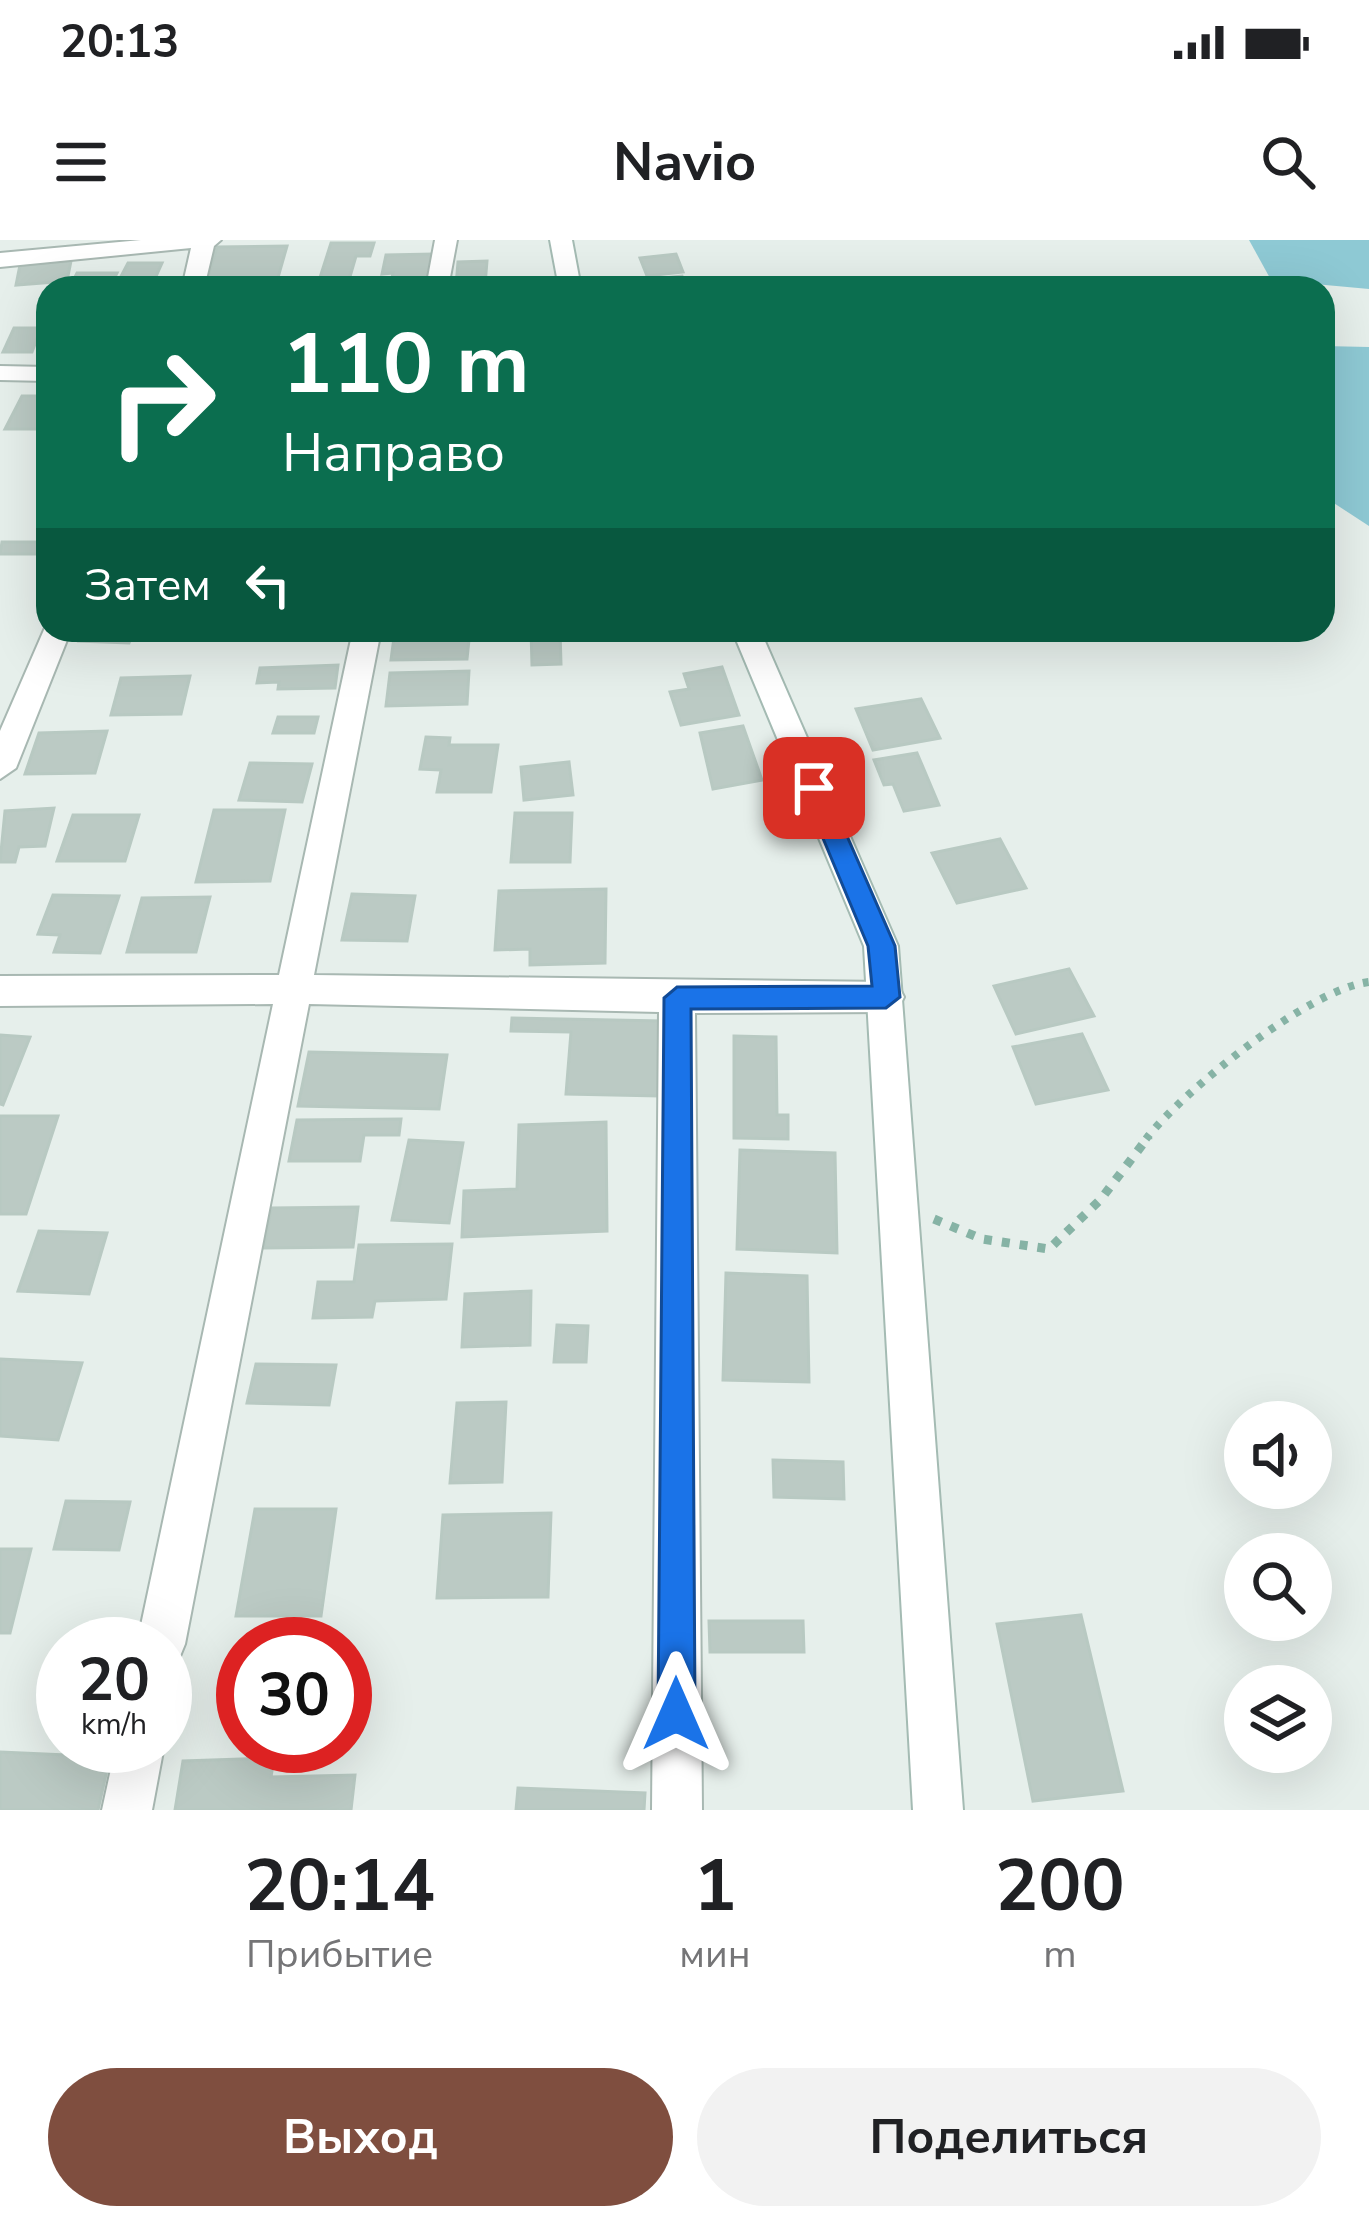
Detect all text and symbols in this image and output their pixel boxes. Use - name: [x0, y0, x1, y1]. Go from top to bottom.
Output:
- text: 20:13: [60, 12, 179, 73]
- text: Navio: [613, 125, 756, 199]
- icon: menu: [48, 129, 114, 195]
- icon: search: [1255, 129, 1321, 195]
- text: 110 m: [282, 307, 530, 422]
- icon: right: [84, 324, 240, 480]
- text: Направо: [282, 416, 505, 490]
- icon: left: [235, 552, 301, 618]
- text: Затем: [84, 555, 211, 616]
- pin: [763, 737, 865, 839]
- icon: arrive: [781, 755, 847, 821]
- map controls: [1224, 1401, 1332, 1773]
- button: sound: [1224, 1401, 1332, 1509]
- button: search: [1224, 1533, 1332, 1641]
- speed limit sign: 30: [216, 1617, 372, 1773]
- text: 20: [78, 1639, 150, 1721]
- position arrow: [613, 1651, 739, 1777]
- button: layers: [1224, 1665, 1332, 1773]
- text: km/h: [81, 1704, 147, 1745]
- text: 20:14: [244, 1837, 435, 1935]
- text: 1: [693, 1837, 737, 1935]
- text: 200: [995, 1837, 1125, 1935]
- text: Прибытие: [246, 1928, 433, 1981]
- text: мин: [679, 1928, 751, 1981]
- text: m: [1043, 1928, 1077, 1981]
- button: Выход: [48, 2068, 673, 2206]
- button: Поделиться: [697, 2068, 1321, 2206]

